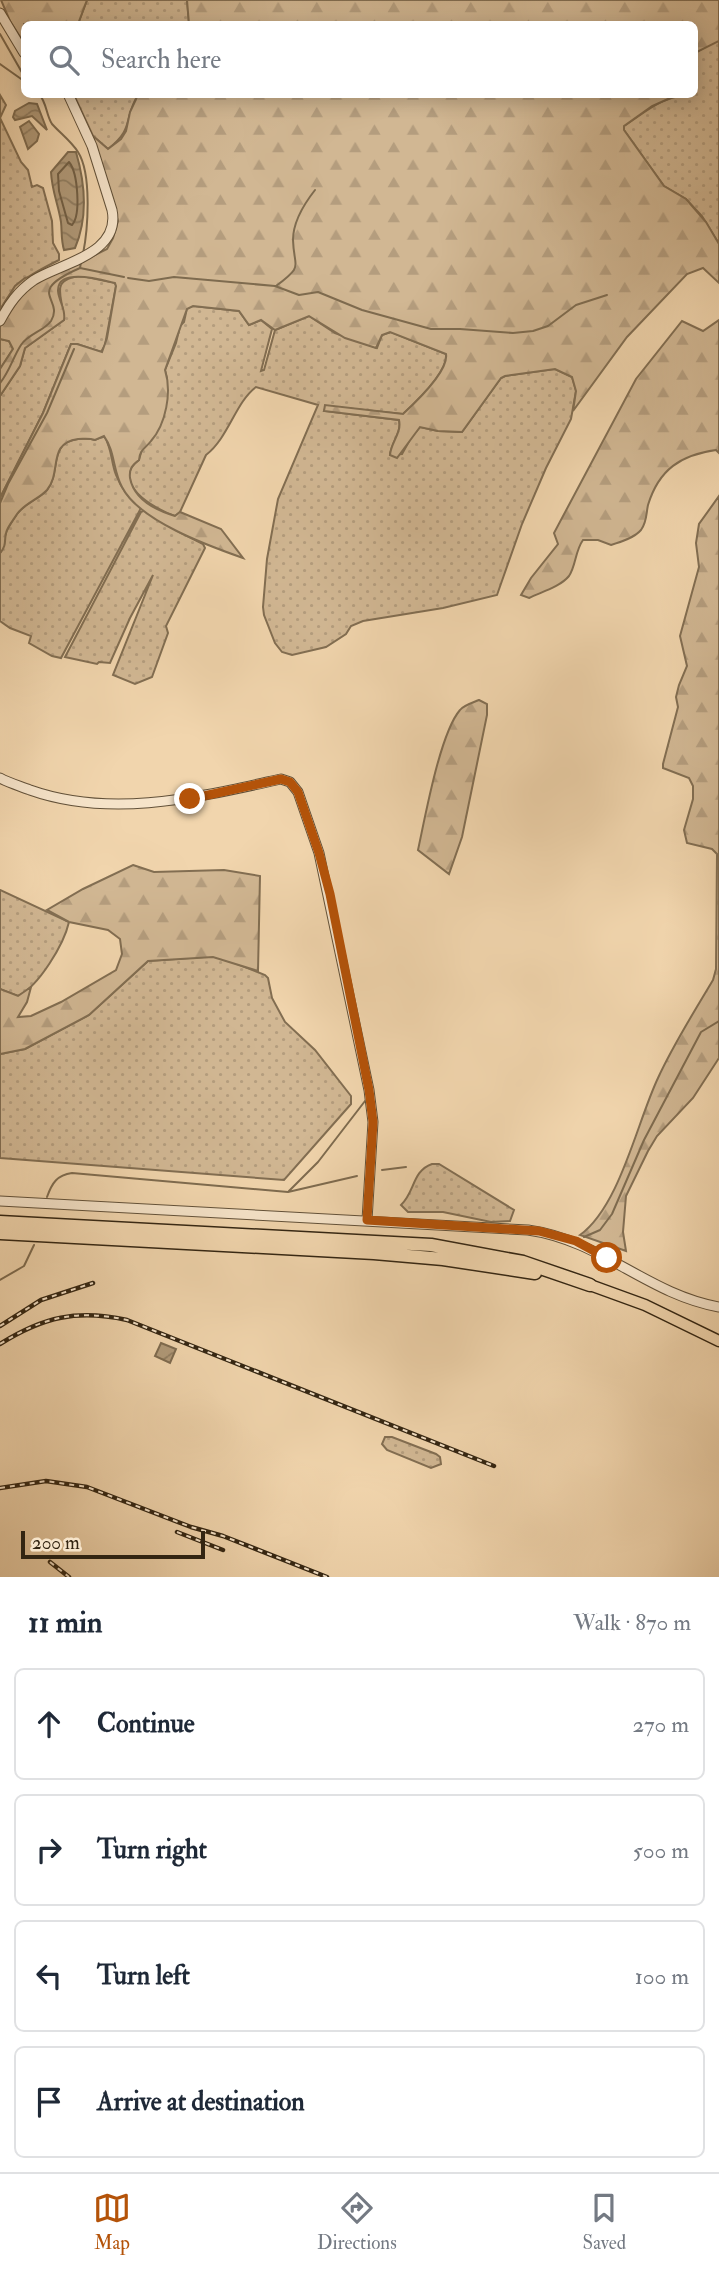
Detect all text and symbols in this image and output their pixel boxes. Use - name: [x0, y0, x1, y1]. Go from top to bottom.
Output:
- search box: [21, 21, 698, 98]
- icon: search: [45, 41, 83, 79]
- text: Search here: [101, 44, 221, 76]
- route end: [174, 783, 205, 814]
- route start: [591, 1242, 622, 1273]
- scale bar: [21, 1528, 205, 1560]
- text: 200 m: [32, 1531, 80, 1555]
- text: 11 min: [28, 1604, 102, 1641]
- text: Walk · 870 m: [573, 1608, 691, 1637]
- icon: ahead: [30, 1705, 68, 1743]
- text: Continue: [97, 1708, 195, 1740]
- text: 270 m: [632, 1710, 689, 1739]
- icon: right: [30, 1831, 68, 1869]
- text: Turn right: [97, 1834, 207, 1866]
- text: 500 m: [633, 1836, 689, 1865]
- icon: left: [30, 1957, 68, 1995]
- text: Turn left: [97, 1960, 190, 1992]
- text: 100 m: [635, 1962, 689, 1991]
- icon: arrive: [30, 2083, 68, 2121]
- text: Arrive at destination: [97, 2086, 305, 2118]
- tab: Map: [93, 2189, 131, 2255]
- tab: Directions: [317, 2189, 397, 2255]
- tab: Saved: [583, 2189, 626, 2255]

